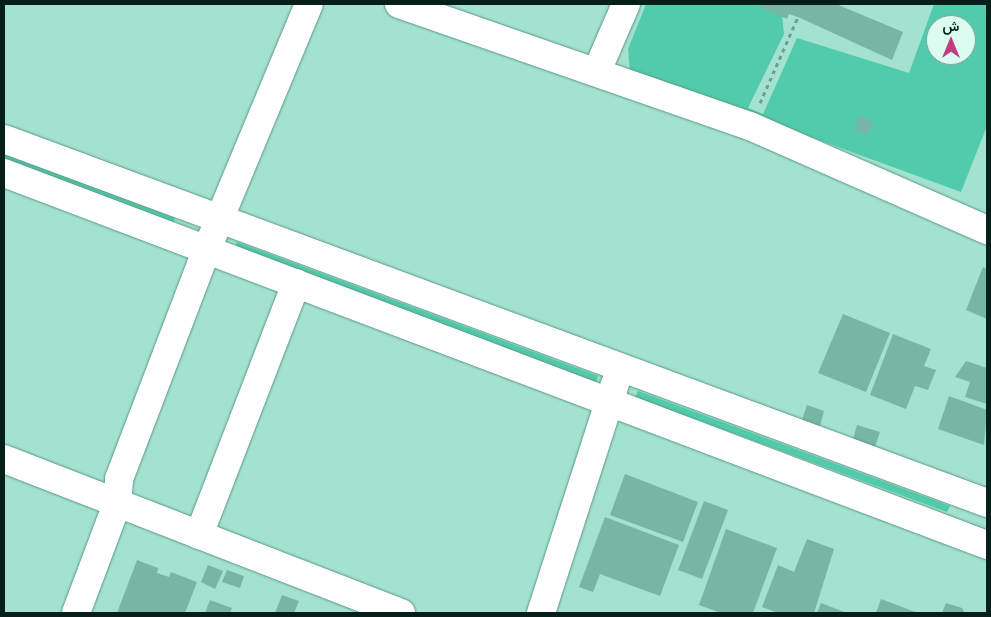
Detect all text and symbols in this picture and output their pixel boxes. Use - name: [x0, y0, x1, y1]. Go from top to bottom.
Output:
- north arrow: [926, 15, 976, 65]
- text: ش: [943, 16, 959, 35]

